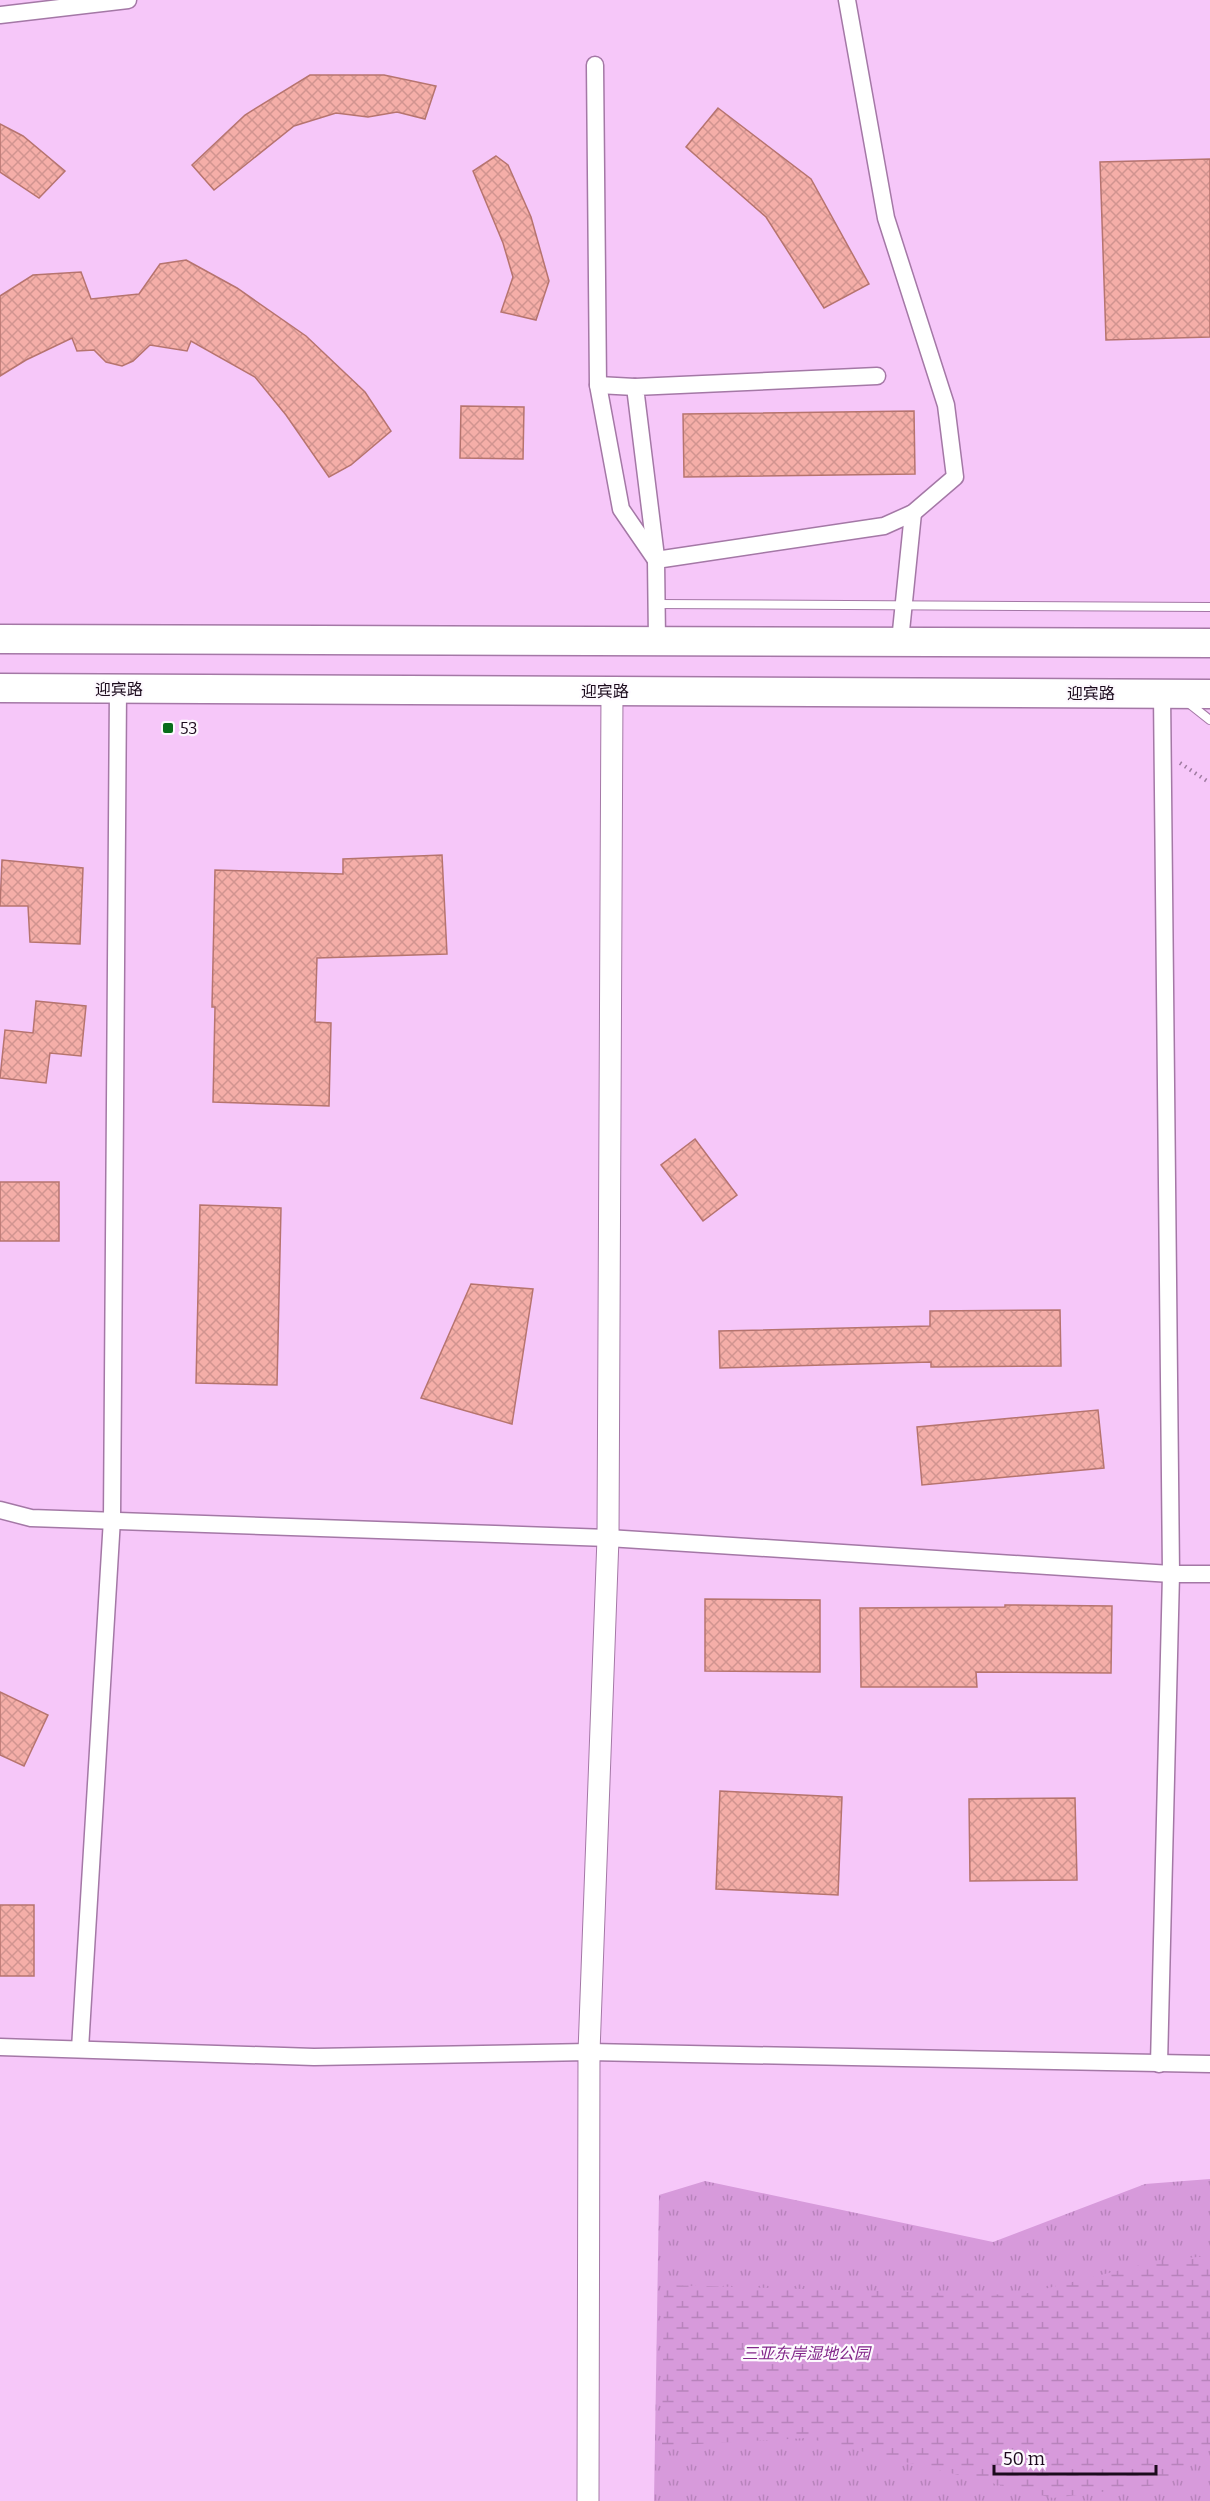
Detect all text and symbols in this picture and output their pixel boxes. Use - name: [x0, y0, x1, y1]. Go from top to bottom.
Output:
- street label: 迎宾路: [95, 680, 143, 699]
- street label: 迎宾路: [581, 682, 629, 701]
- street label: 迎宾路: [1067, 684, 1115, 703]
- place label: 53: [180, 719, 197, 738]
- marker: 53: [161, 721, 175, 735]
- park label: 三亚东岸湿地公园: [742, 2344, 872, 2363]
- scale bar: [994, 2438, 1156, 2476]
- text: 50 m: [1003, 2448, 1045, 2470]

